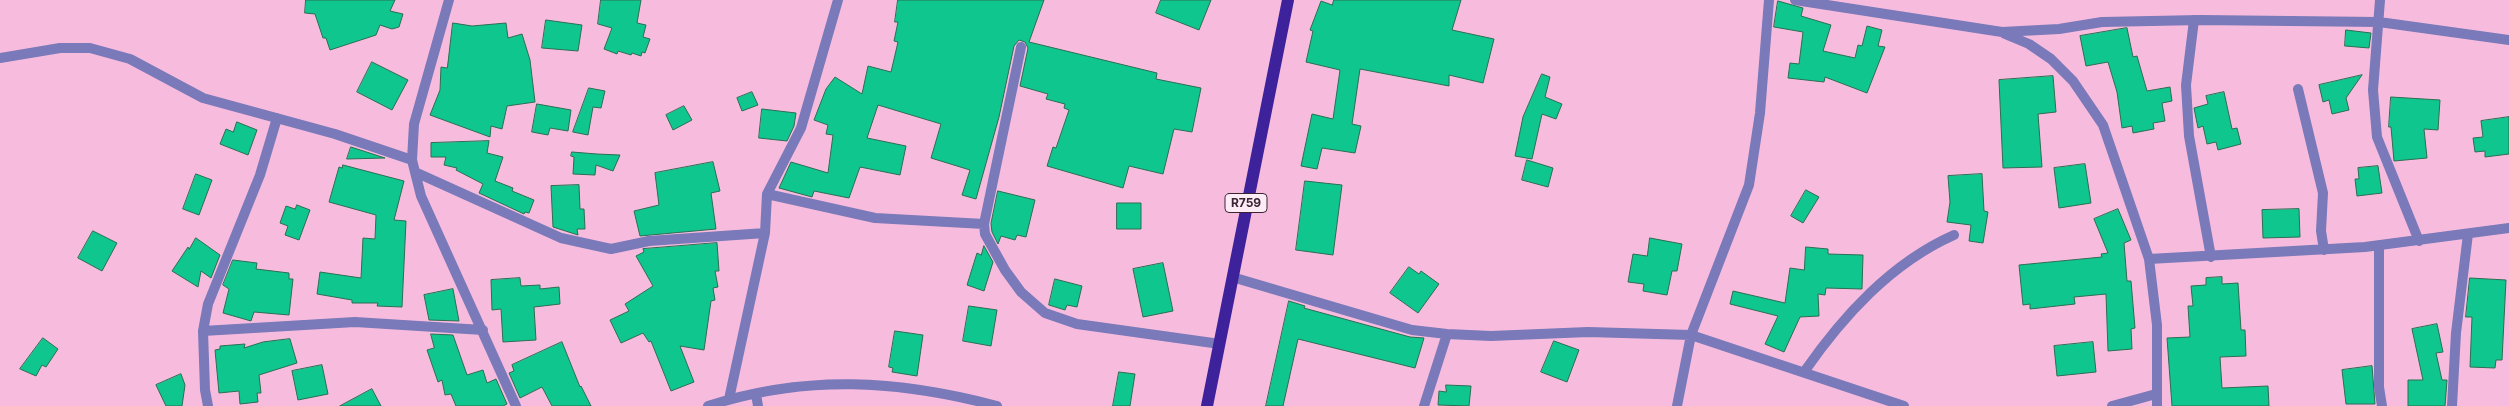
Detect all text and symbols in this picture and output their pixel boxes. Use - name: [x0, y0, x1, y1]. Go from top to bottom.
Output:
- road number: R759: [1225, 194, 1267, 212]

